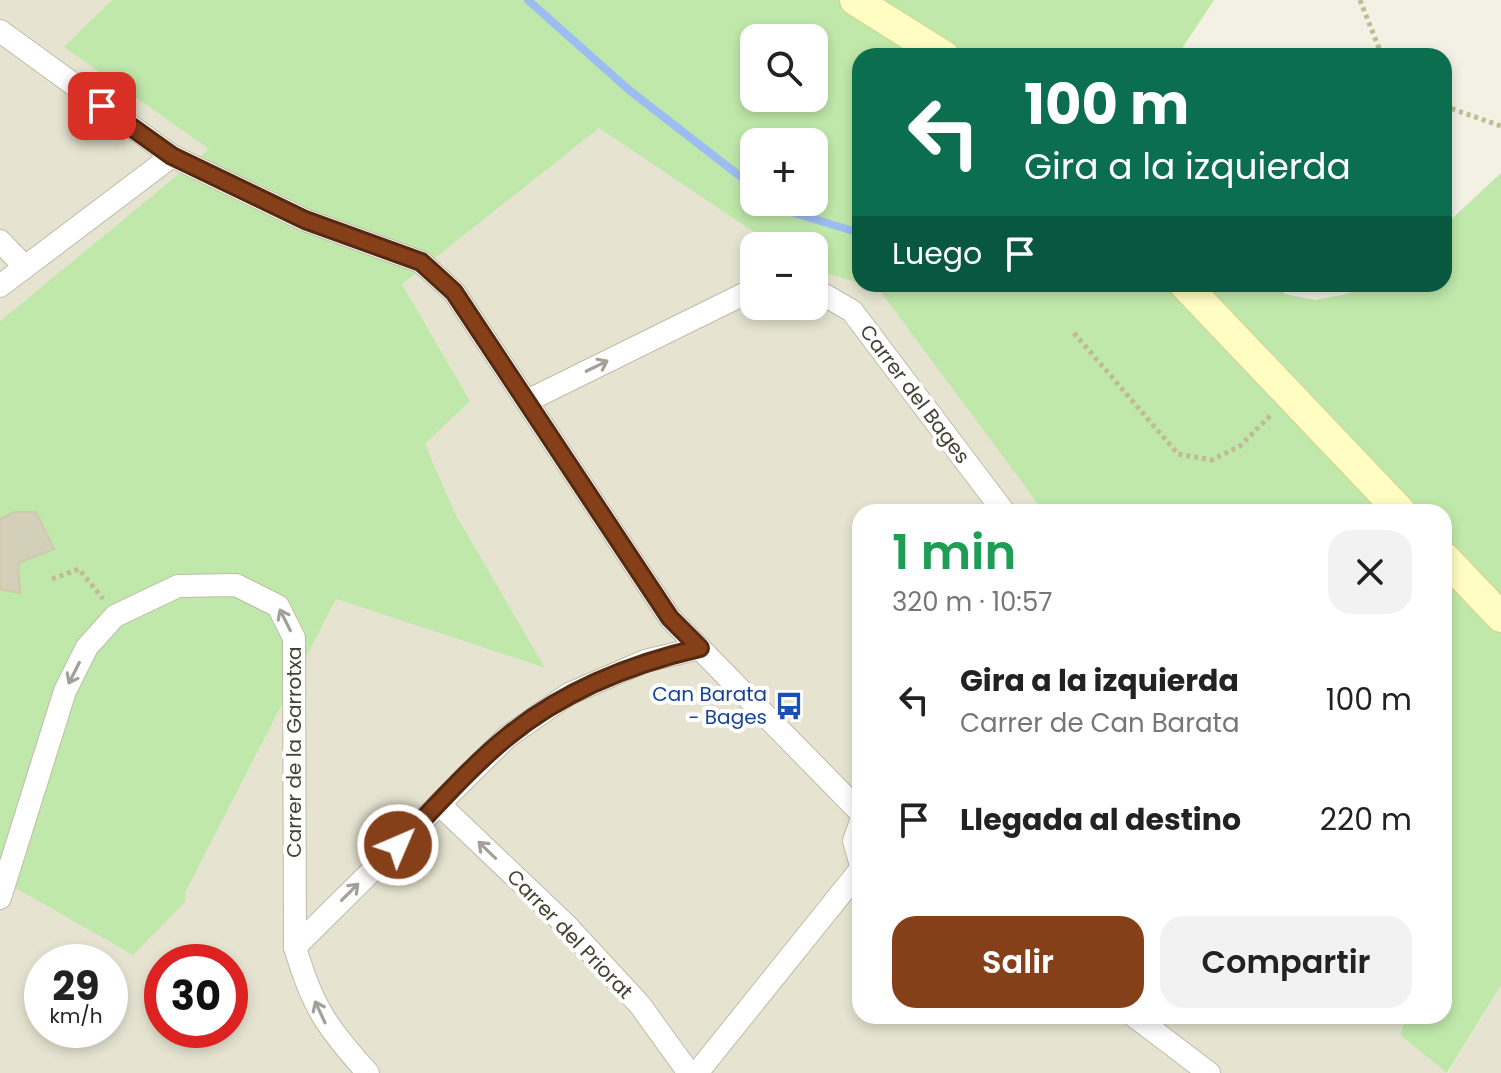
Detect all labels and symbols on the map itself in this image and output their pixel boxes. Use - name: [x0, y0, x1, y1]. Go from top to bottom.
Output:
- pin: [68, 72, 136, 140]
- street label: Carrer del Bages: [853, 319, 977, 469]
- one-way arrow: [584, 358, 608, 373]
- one-way arrow: [276, 608, 292, 632]
- street label: Carrer de la Garrotxa: [280, 646, 308, 858]
- one-way arrow: [66, 660, 81, 684]
- place label: Can Barata - Bages: [652, 680, 767, 731]
- bus stop icon: Can Barata - Bages: [774, 691, 804, 721]
- position arrow: [356, 803, 440, 887]
- one-way arrow: [477, 840, 497, 859]
- street label: Carrer del Priorat: [501, 863, 639, 1005]
- one-way arrow: [340, 883, 359, 902]
- speed limit sign: 30: [144, 944, 248, 1048]
- one-way arrow: [312, 1001, 327, 1025]

